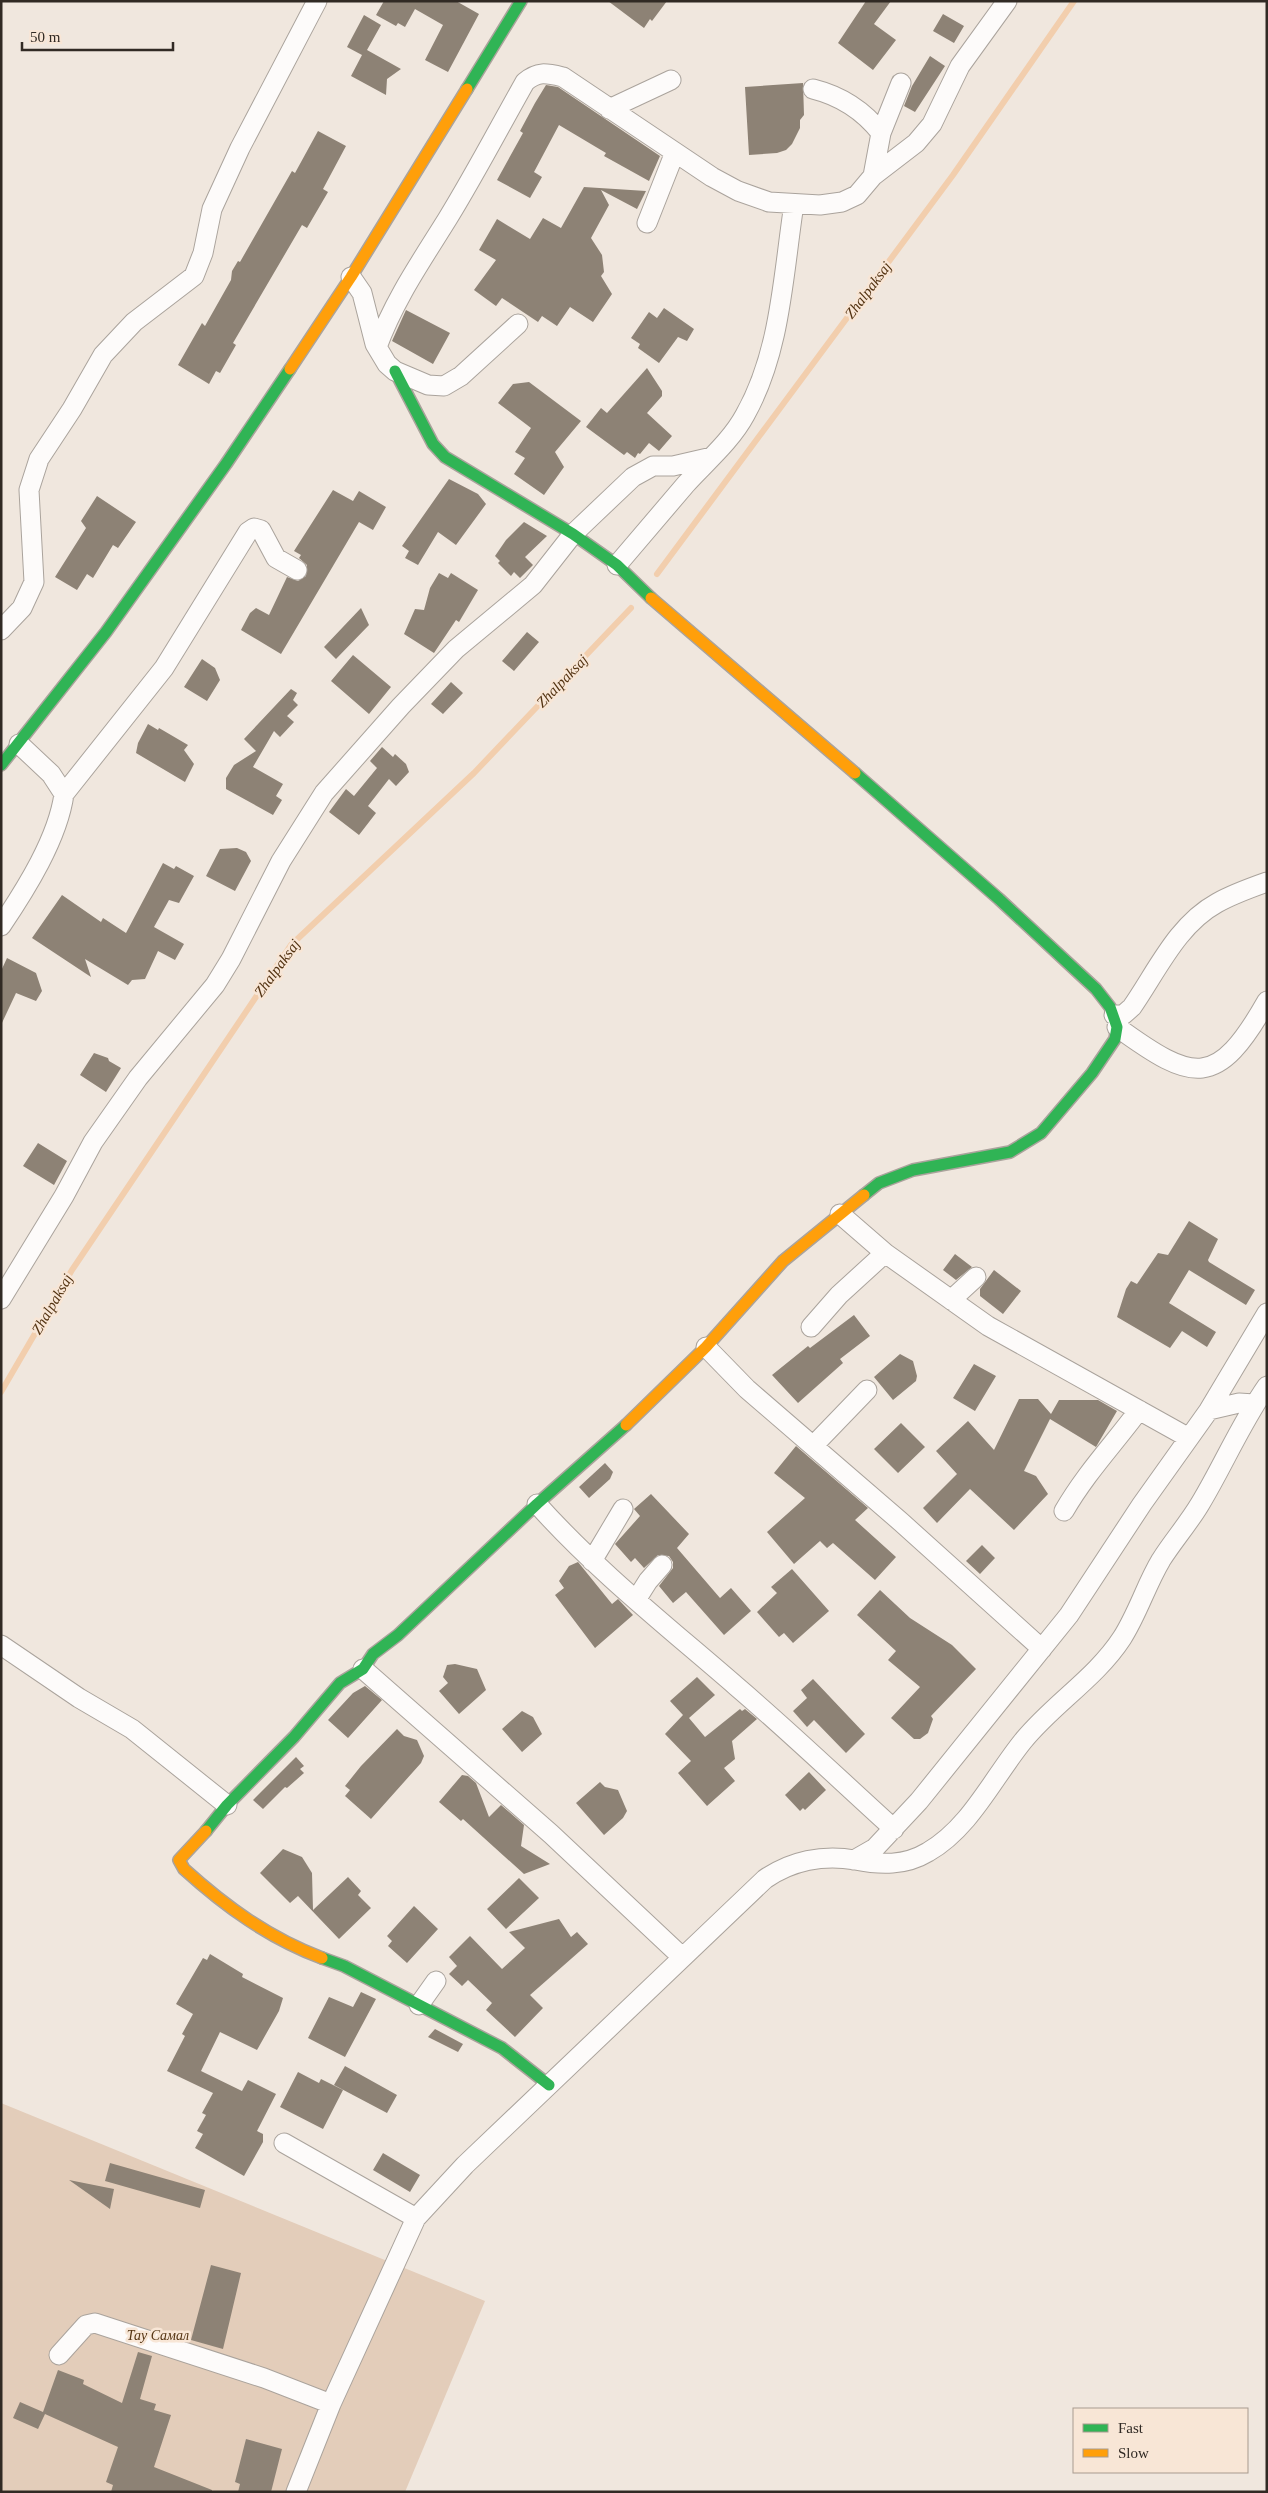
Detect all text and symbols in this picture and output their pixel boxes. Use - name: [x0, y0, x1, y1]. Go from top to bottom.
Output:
- scale bar: [22, 20, 174, 52]
- text: 50 m: [30, 29, 61, 45]
- water label: Zhalpaksaj: [842, 259, 894, 321]
- water label: Zhalpaksaj: [533, 651, 591, 711]
- water label: Zhalpaksaj: [251, 936, 303, 1000]
- water label: Zhalpaksaj: [28, 1271, 76, 1337]
- park label: Тау Самал: [127, 2328, 189, 2343]
- legend: [1073, 2408, 1248, 2473]
- text: Fast: [1118, 2420, 1144, 2436]
- text: Slow: [1118, 2445, 1149, 2461]

